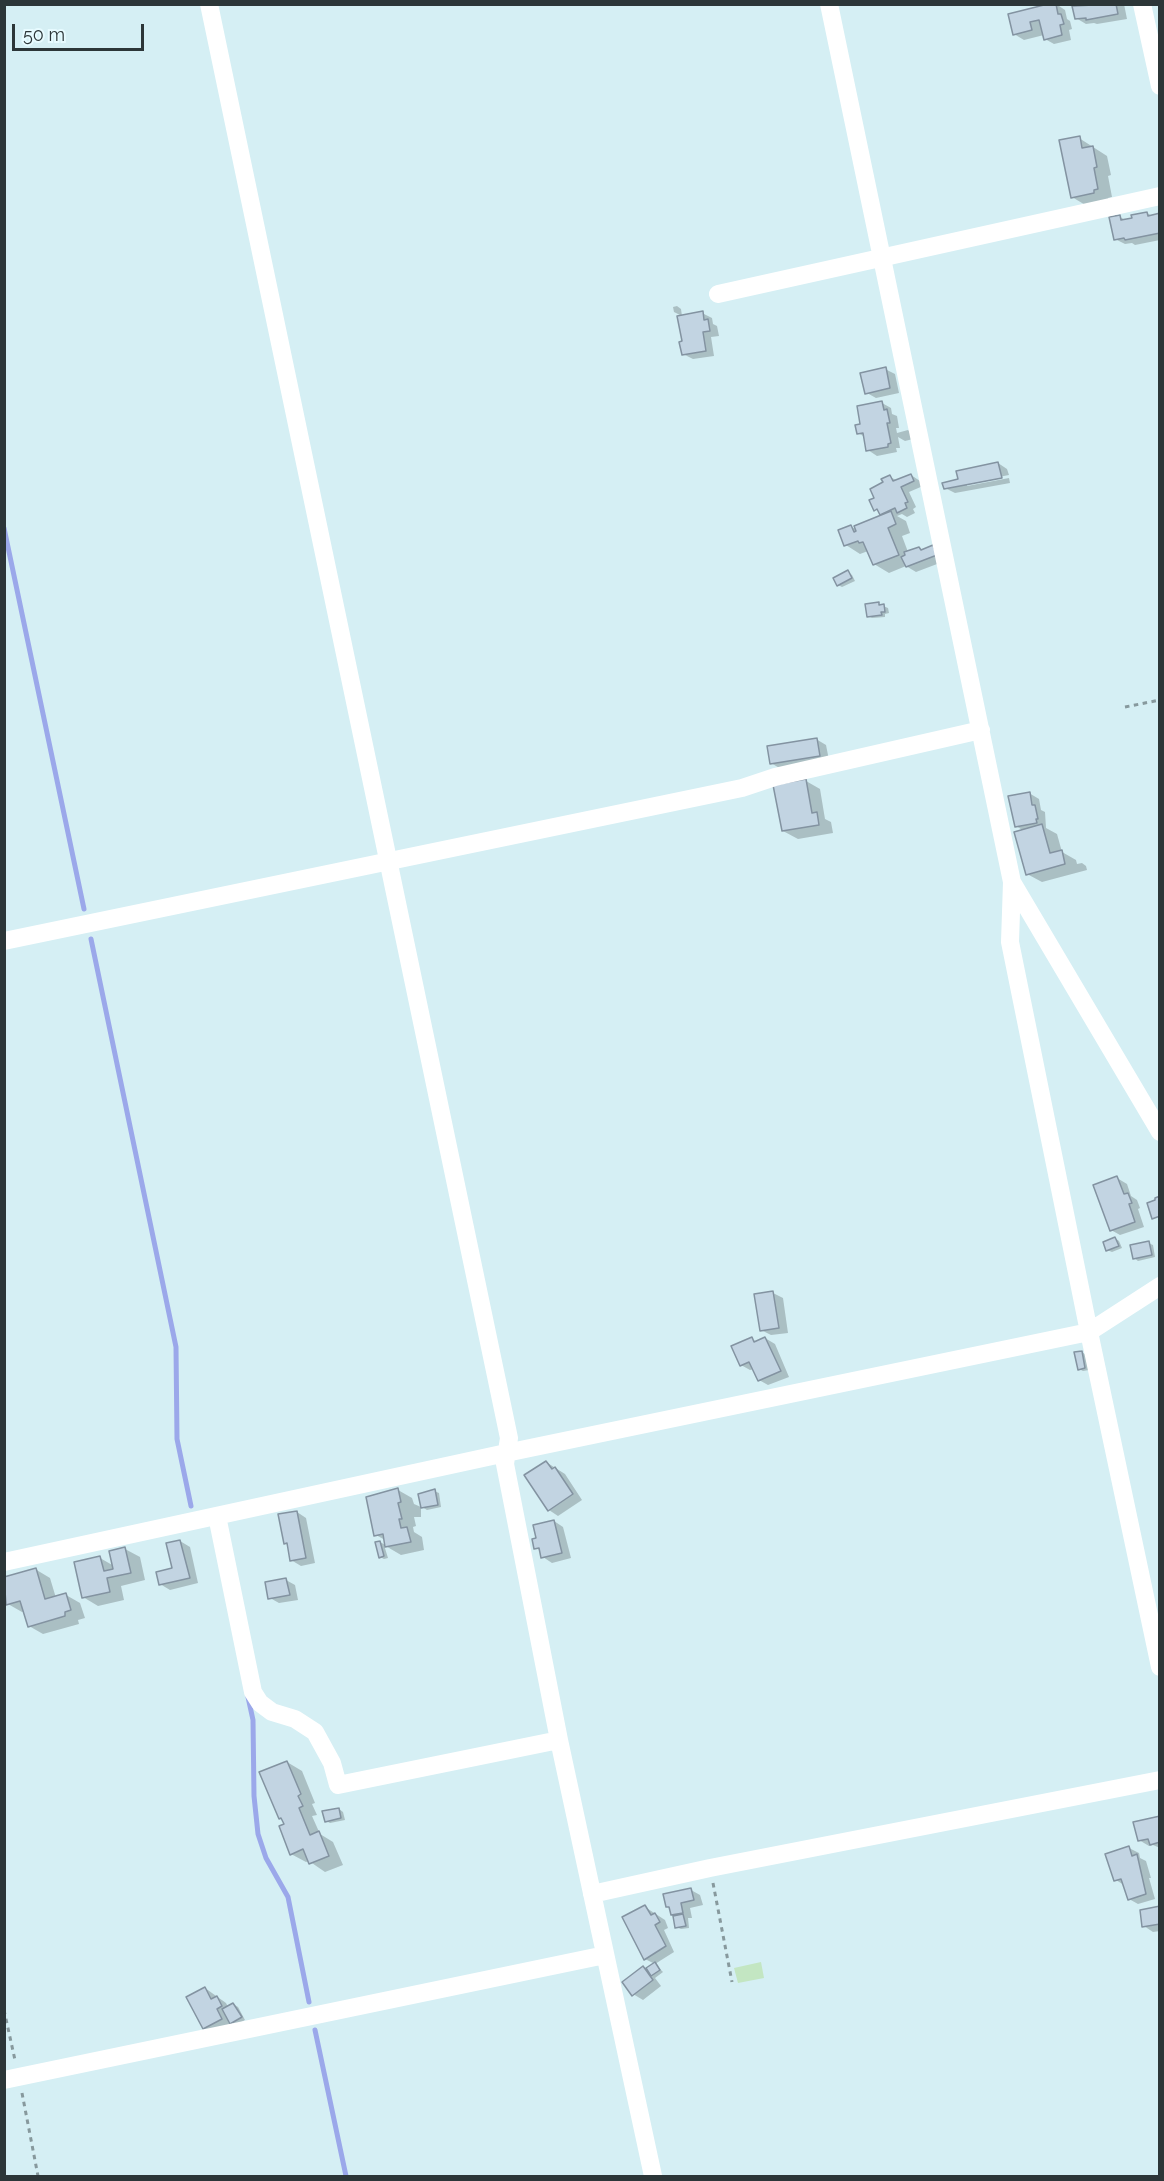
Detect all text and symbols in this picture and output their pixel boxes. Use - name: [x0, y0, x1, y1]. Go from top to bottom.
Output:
- scale bar: [15, 12, 147, 50]
- text: 50 m: [23, 24, 65, 45]

